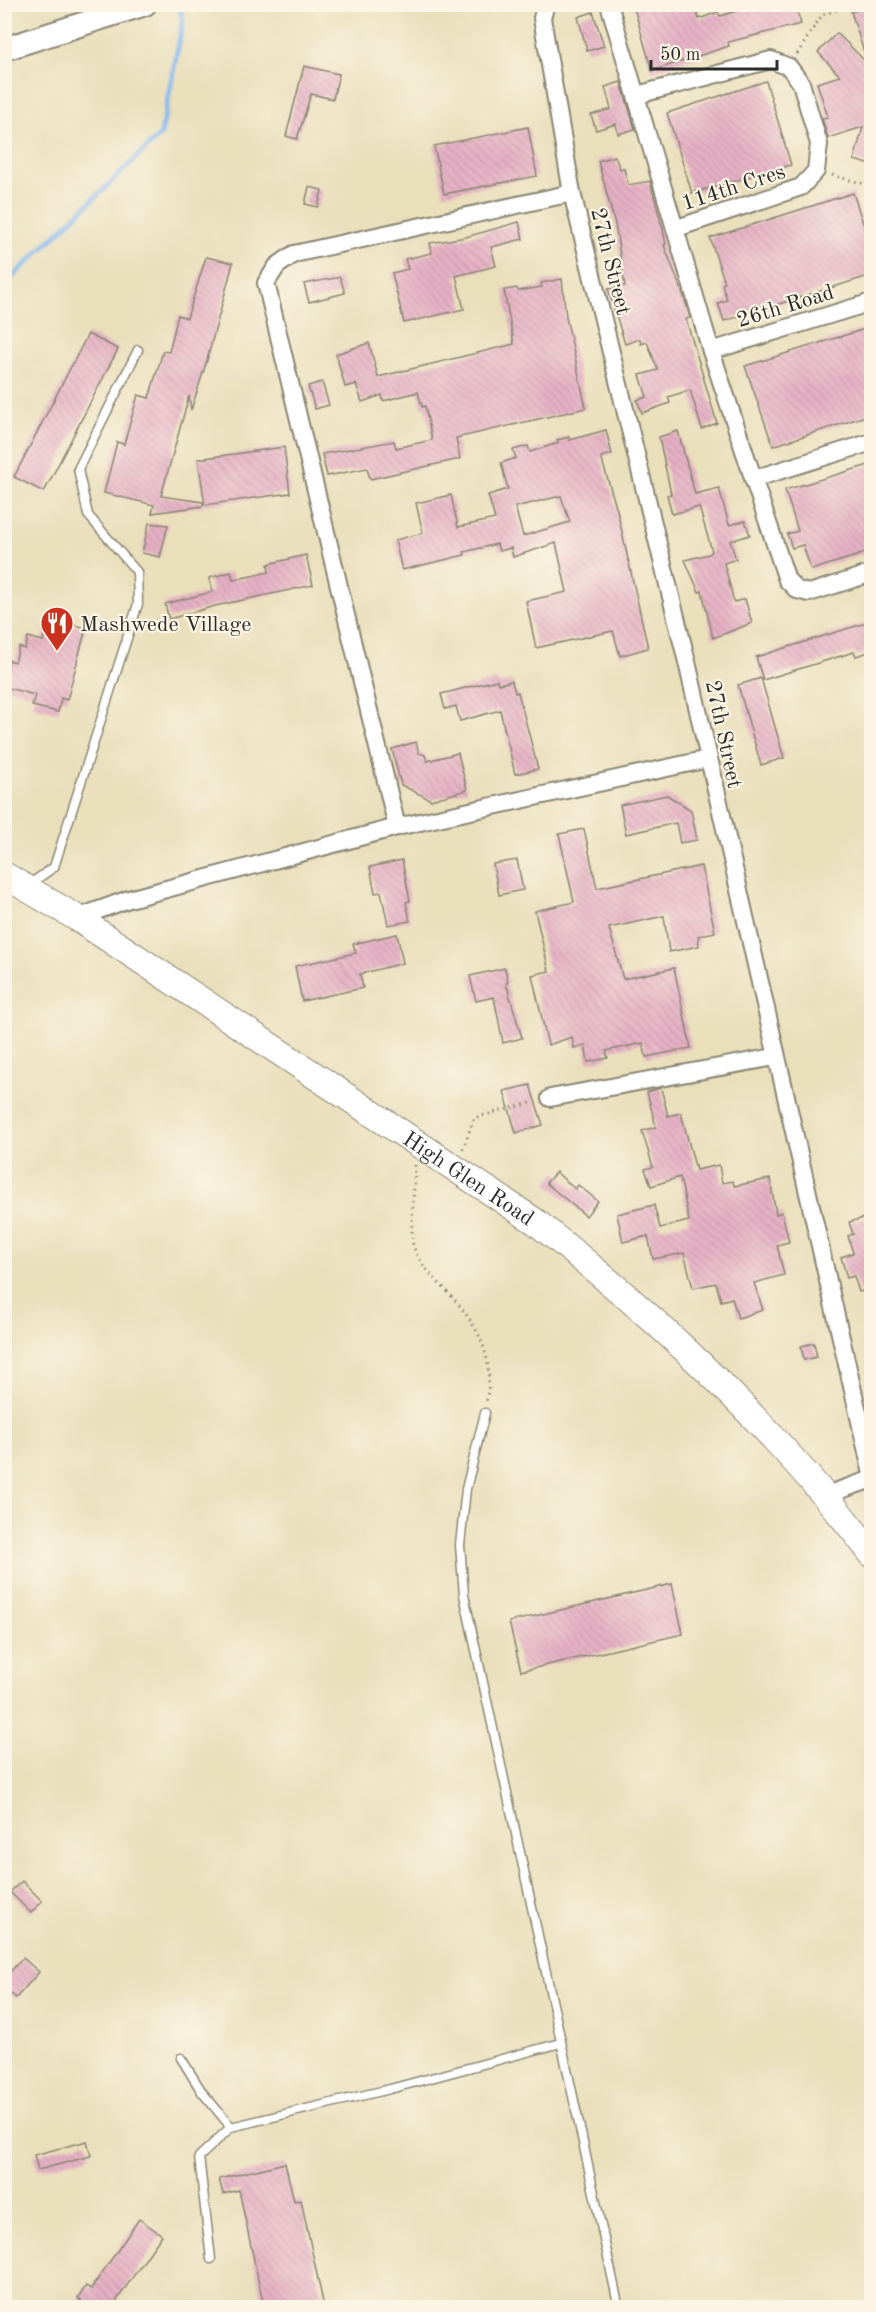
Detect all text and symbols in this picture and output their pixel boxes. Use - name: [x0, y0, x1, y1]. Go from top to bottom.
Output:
- scale bar: [651, 33, 777, 71]
- text: 50 m: [660, 46, 700, 64]
- street label: 114th Cres: [679, 161, 788, 215]
- street label: 27th Street: [586, 206, 634, 317]
- street label: 26th Road: [734, 282, 837, 332]
- restaurant icon: Mashwede Village: [39, 605, 75, 652]
- place label: Mashwede Village: [80, 614, 251, 636]
- street label: 27th Street: [701, 678, 745, 790]
- street label: High Glen Road: [398, 1128, 538, 1231]

